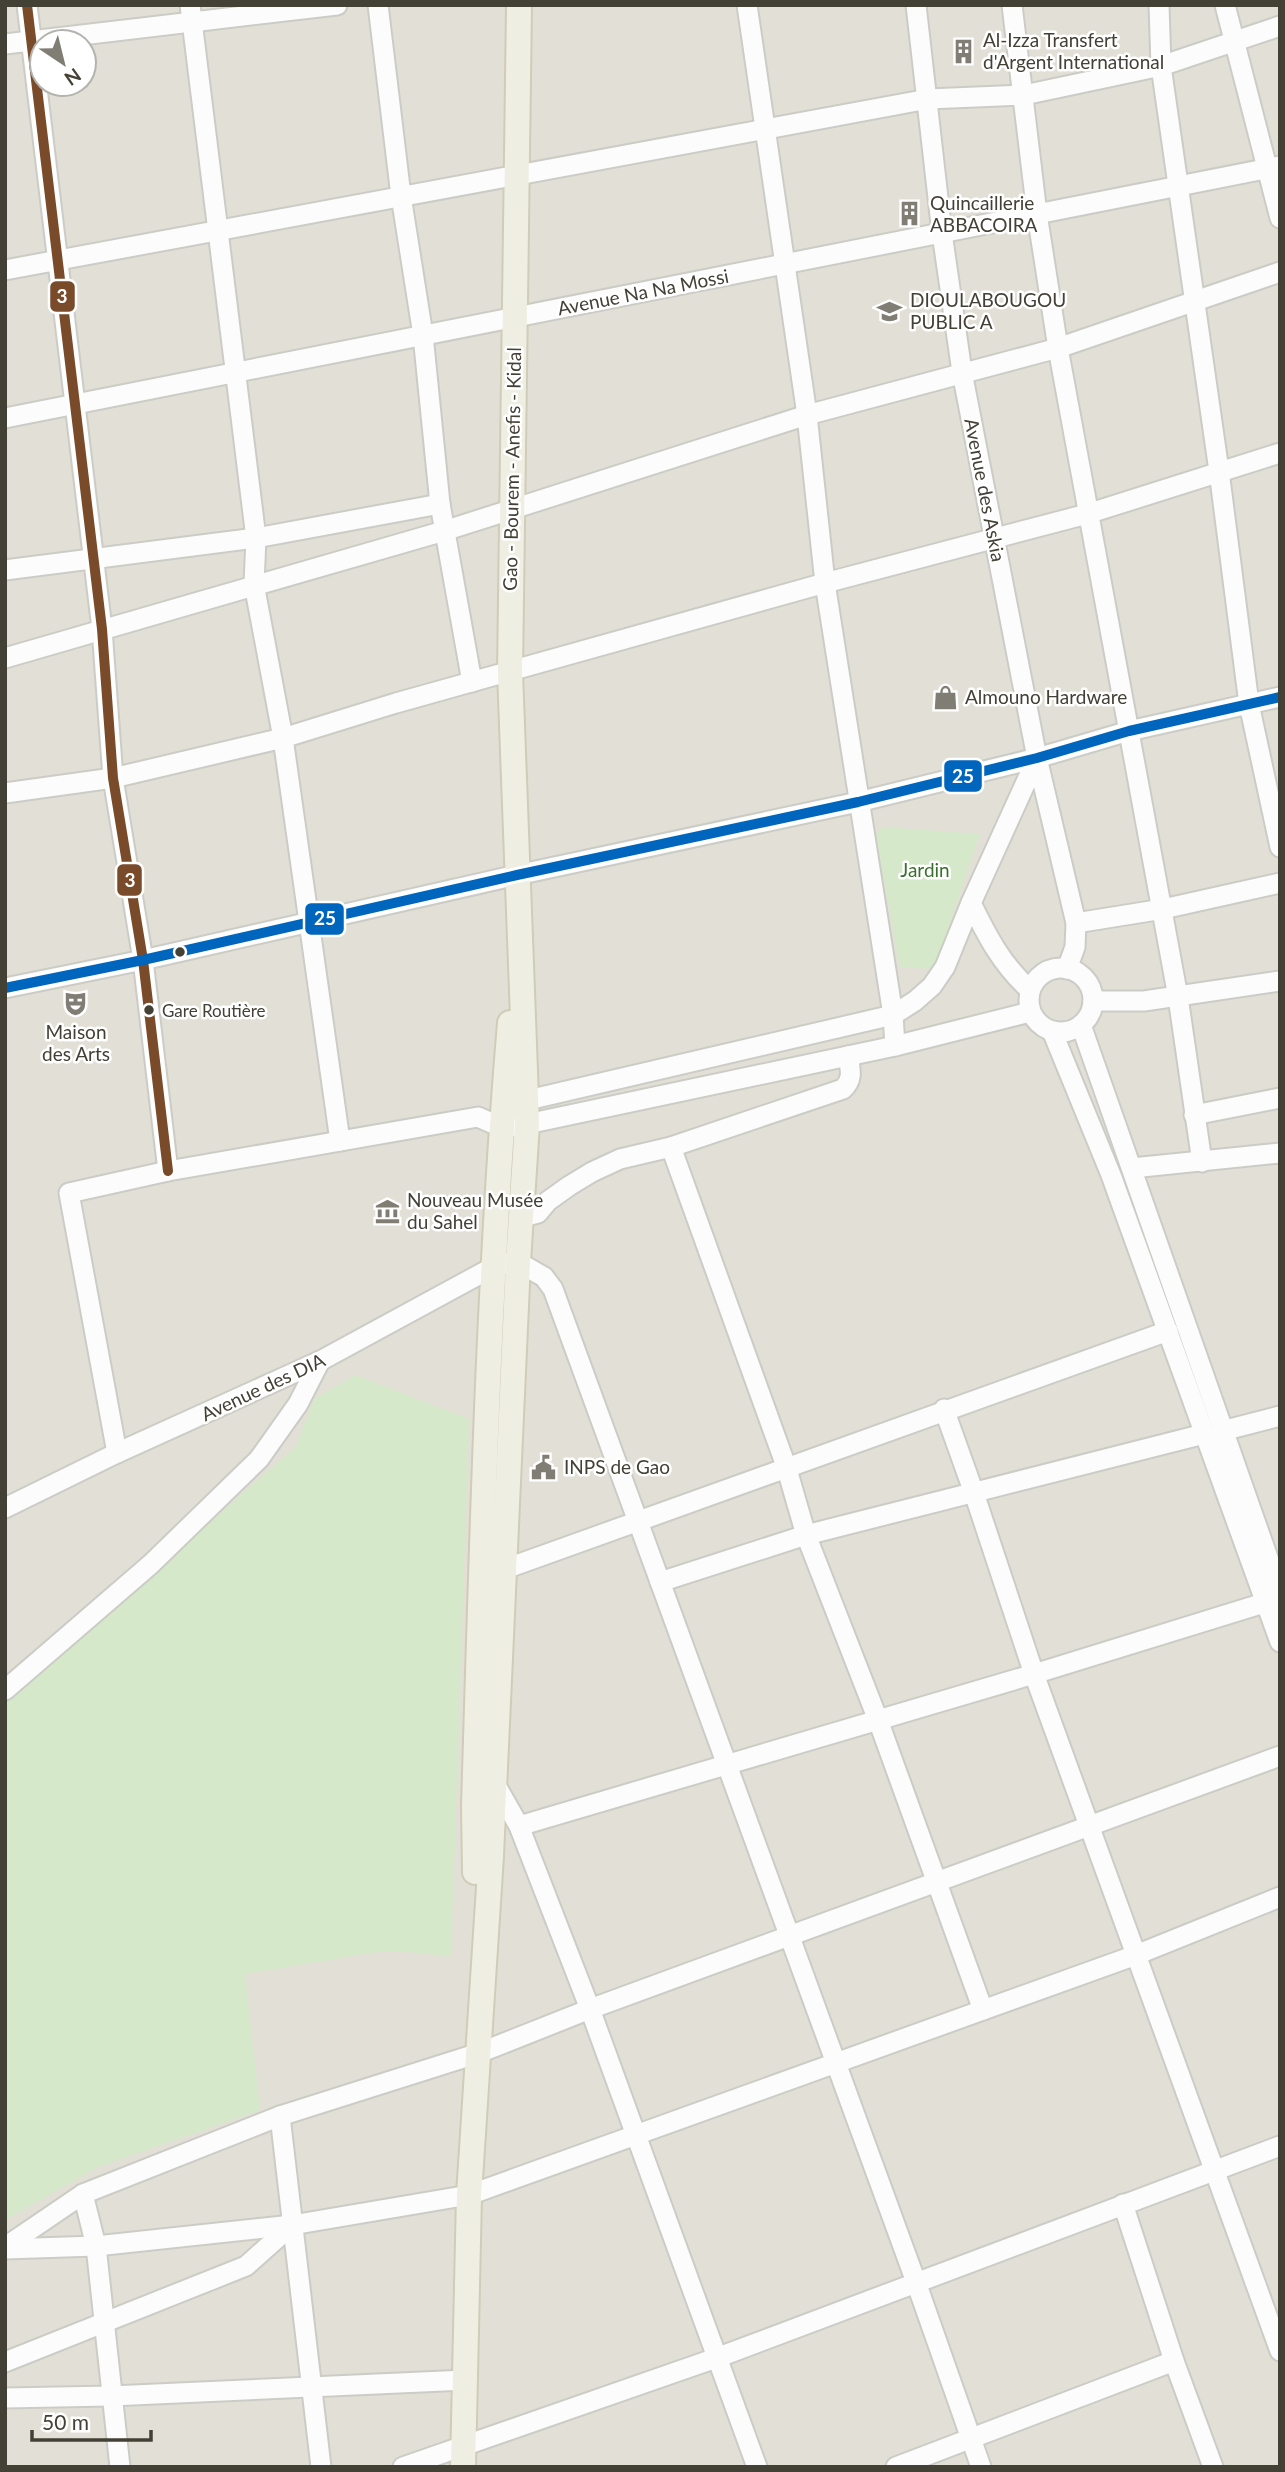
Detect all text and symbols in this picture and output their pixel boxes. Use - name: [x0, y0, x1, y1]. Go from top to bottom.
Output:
- north arrow: [28, 28, 98, 98]
- place label: Al-Izza Transfert d'Argent International: [983, 28, 1164, 73]
- building icon: Al-Izza Transfert d'Argent International: [949, 37, 977, 65]
- text: N: [60, 64, 86, 91]
- place label: Quincaillerie ABBACOIRA: [930, 191, 1038, 236]
- building icon: Quincaillerie ABBACOIRA: [896, 200, 924, 228]
- street label: Avenue Na Na Mossi: [555, 264, 730, 319]
- line badge: 3: [49, 280, 76, 313]
- text: 3: [56, 284, 68, 307]
- place label: DIOULABOUGOU PUBLIC A: [910, 288, 1066, 333]
- school or university icon: DIOULABOUGOU PUBLIC A: [876, 297, 904, 325]
- street label: Gao - Bourem - Anefis - Kidal: [498, 347, 525, 591]
- street label: Avenue des Askia: [960, 416, 1011, 564]
- shop icon: Almouno Hardware: [931, 683, 959, 711]
- place label: Almouno Hardware: [965, 685, 1127, 708]
- line badge: 25: [943, 759, 983, 793]
- text: 25: [952, 764, 974, 787]
- park label: Jardin: [900, 858, 950, 881]
- line badge: 3: [116, 863, 143, 897]
- text: 3: [124, 868, 136, 891]
- line badge: 25: [304, 902, 345, 936]
- text: 25: [314, 906, 336, 929]
- unlabelled marker: [173, 945, 187, 959]
- theatre icon: Maison des Arts: [62, 990, 90, 1018]
- place label: Gare Routière: [162, 1000, 265, 1021]
- marker: Gare Routière: [142, 1003, 156, 1017]
- place label: Maison des Arts: [42, 1020, 110, 1065]
- place label: Nouveau Musée du Sahel: [407, 1188, 543, 1233]
- museum icon: Nouveau Musée du Sahel: [373, 1197, 401, 1225]
- street label: Avenue des DIA: [197, 1348, 329, 1425]
- public building icon: INPS de Gao: [530, 1453, 558, 1481]
- place label: INPS de Gao: [564, 1455, 670, 1478]
- scale bar: [32, 2398, 150, 2442]
- text: 50 m: [42, 2409, 89, 2434]

